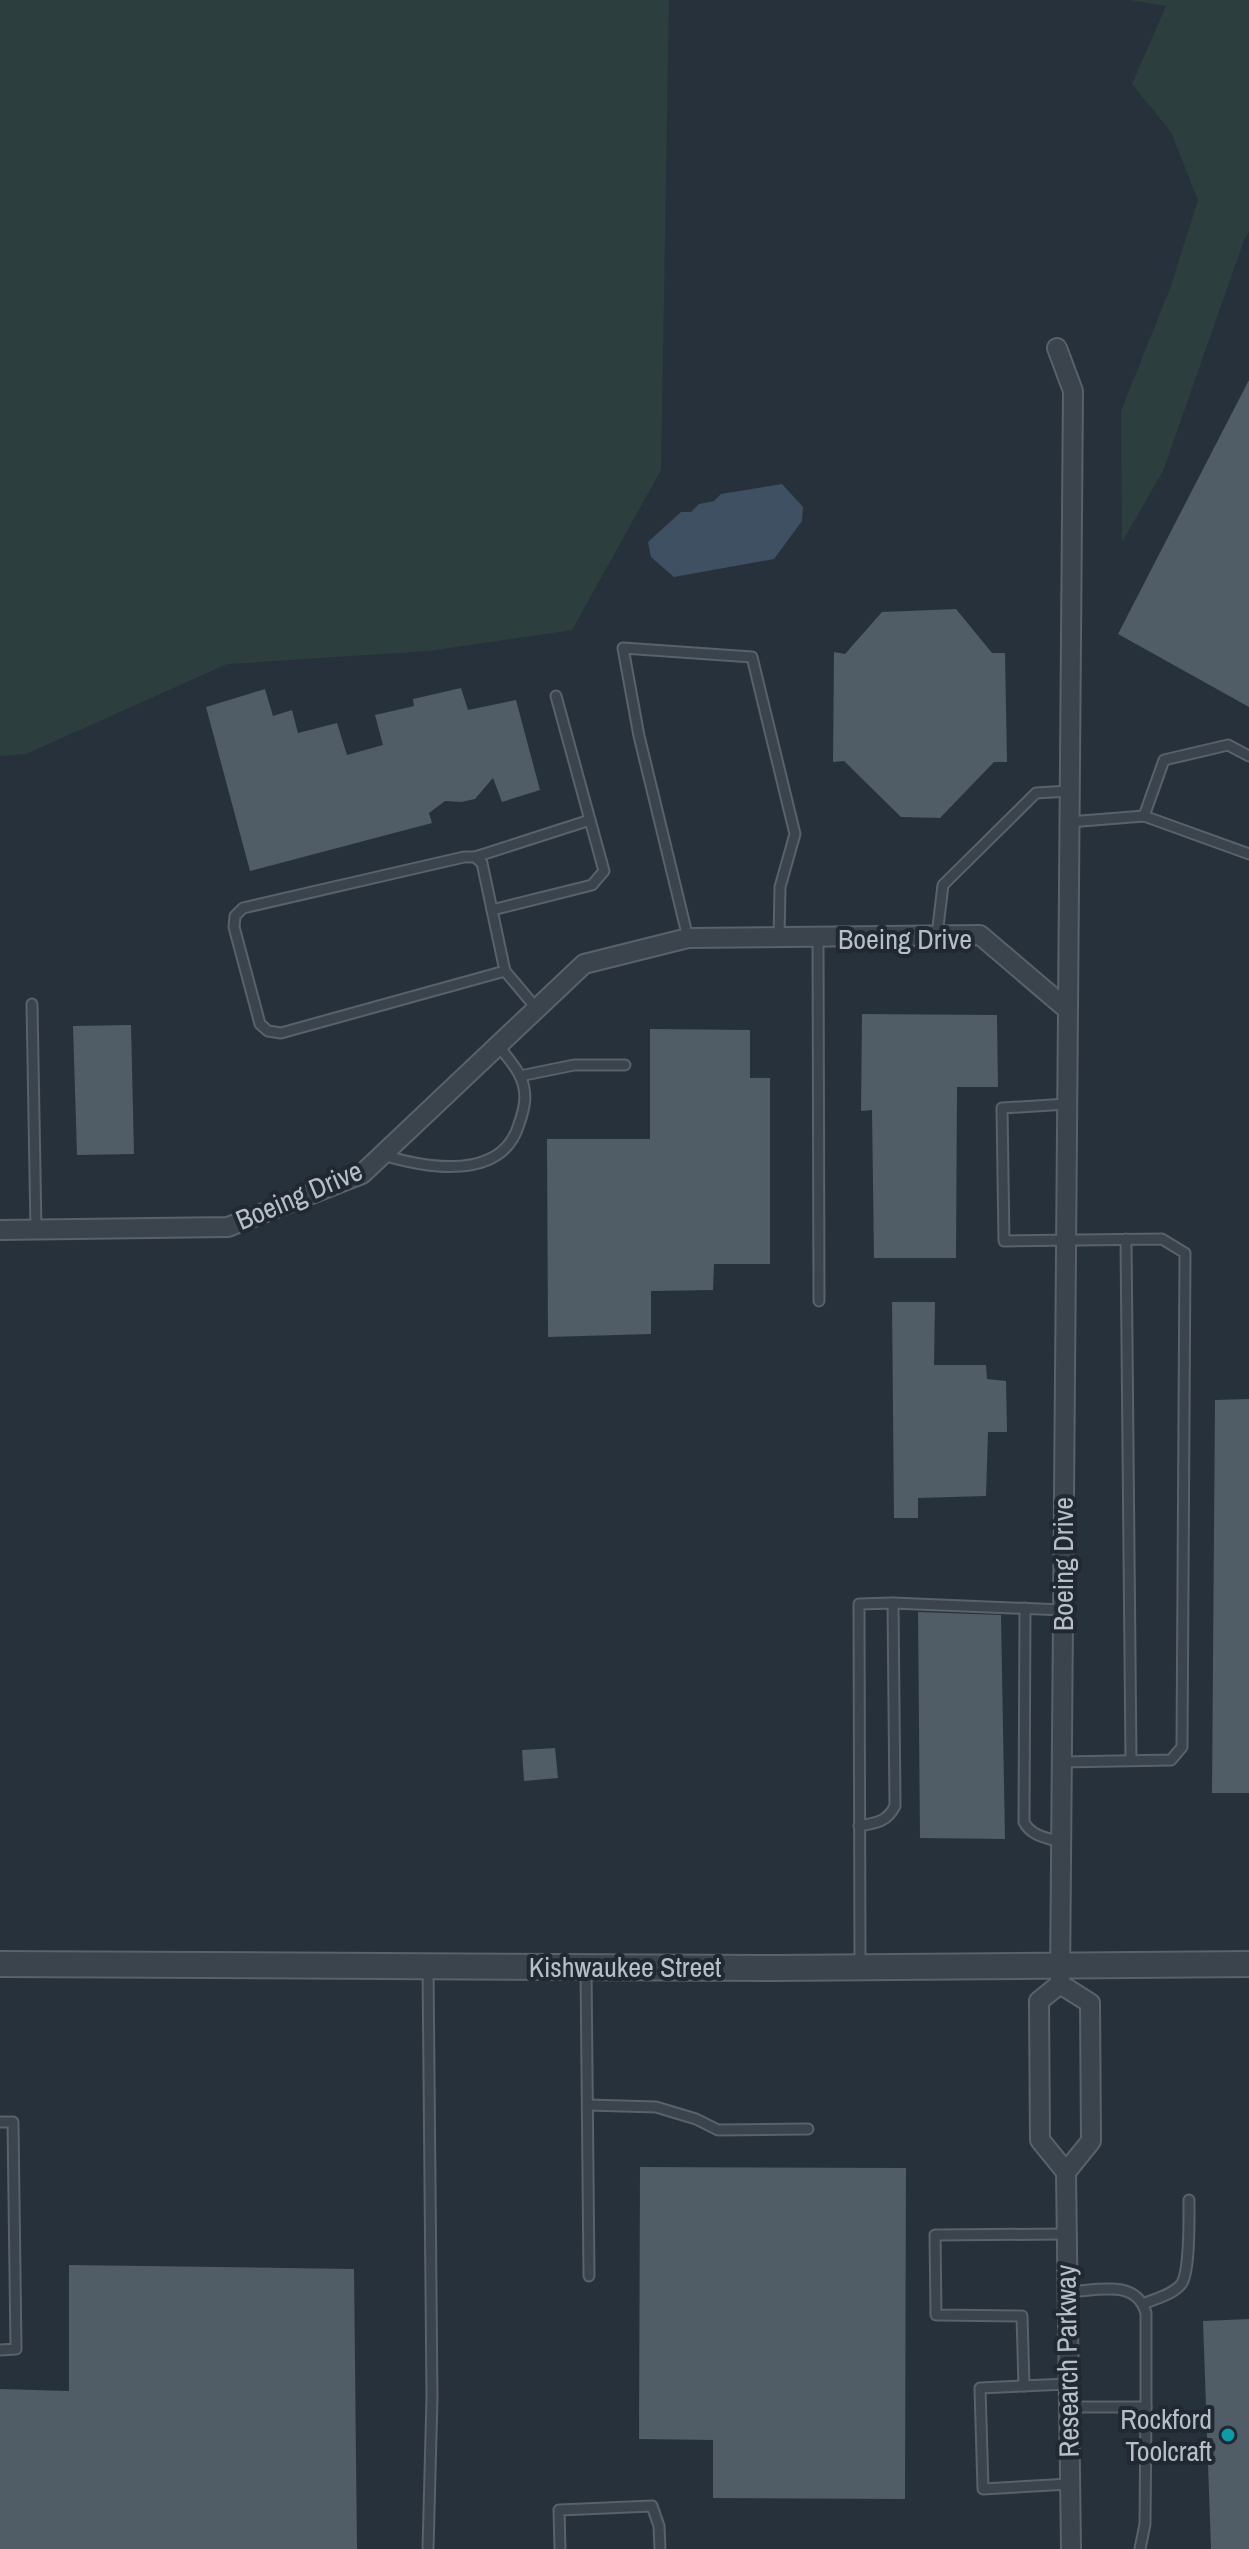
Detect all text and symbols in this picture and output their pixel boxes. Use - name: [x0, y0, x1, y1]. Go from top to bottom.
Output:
- street label: Boeing Drive: [838, 920, 972, 958]
- street label: Boeing Drive: [230, 1151, 368, 1239]
- street label: Boeing Drive: [1044, 1497, 1082, 1631]
- street label: Kishwaukee Street: [529, 1948, 721, 1986]
- street label: Research Parkway: [1046, 2264, 1088, 2458]
- place label: Rockford Toolcraft: [1120, 2400, 1212, 2470]
- marker: Rockford Toolcraft: [1219, 2426, 1237, 2444]

